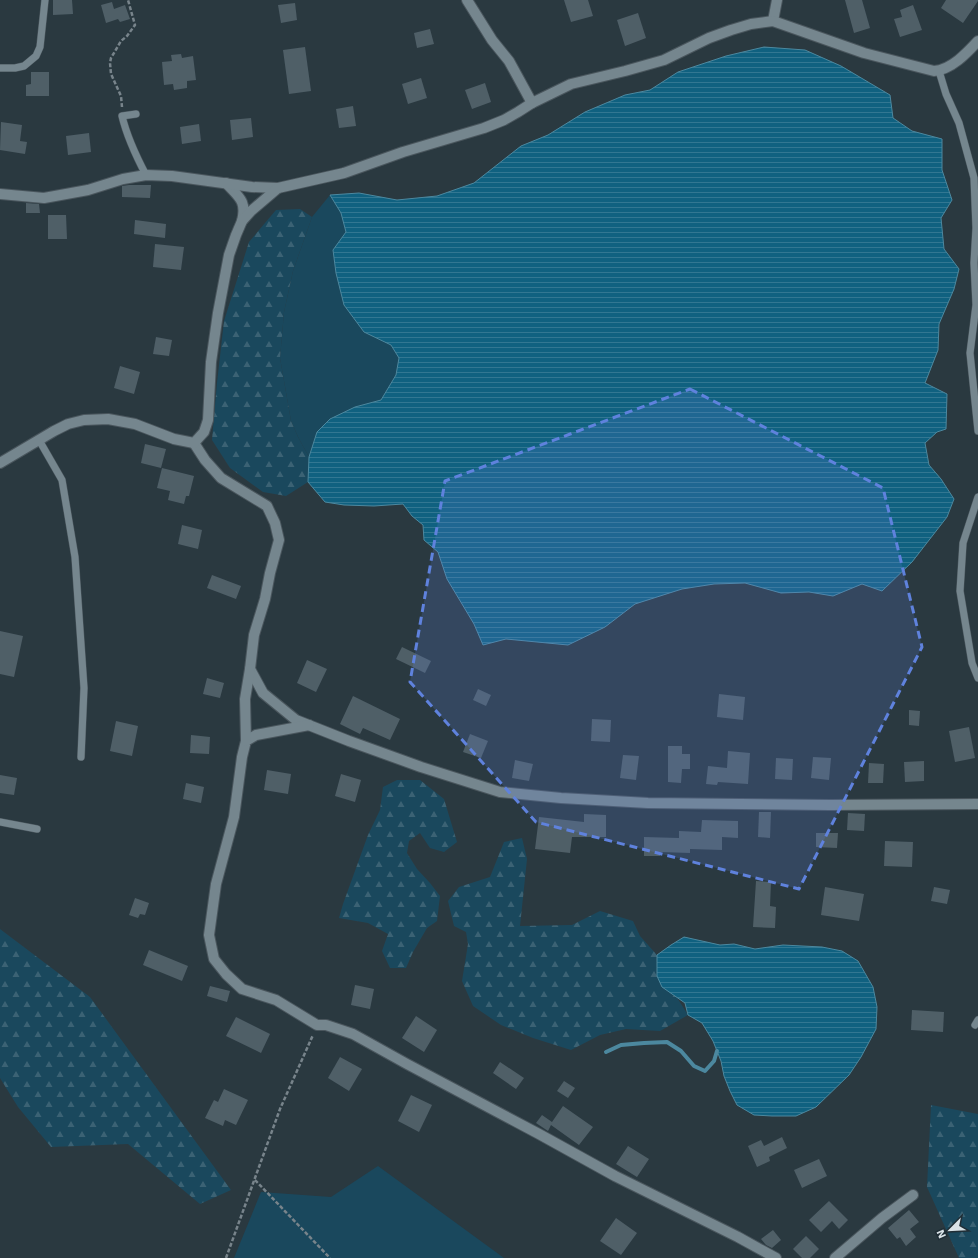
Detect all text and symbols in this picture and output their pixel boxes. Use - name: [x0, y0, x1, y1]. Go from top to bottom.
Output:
- north arrow: [930, 1210, 970, 1250]
- text: N: [934, 1227, 949, 1240]

